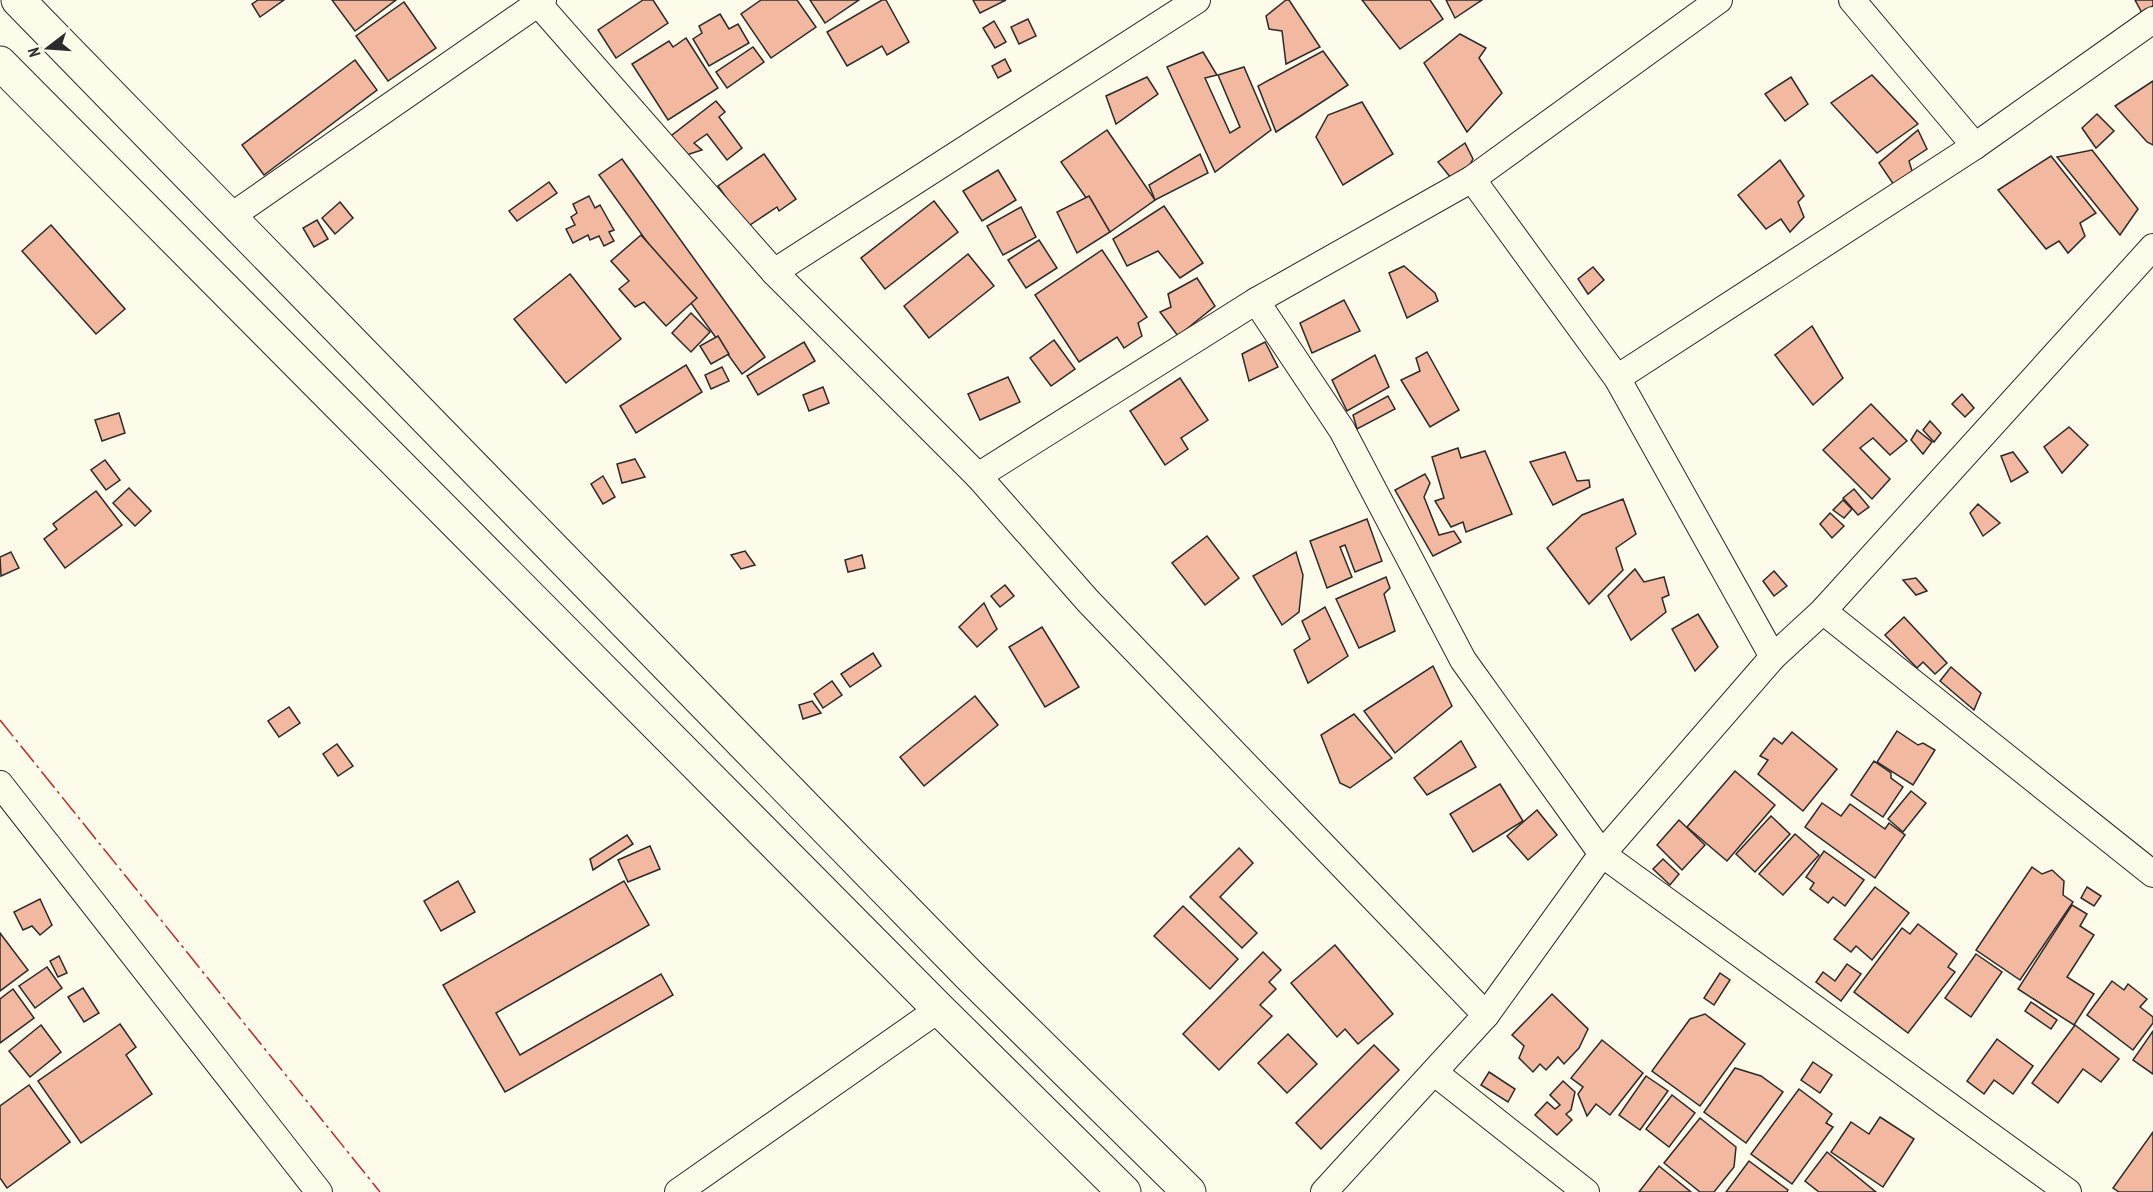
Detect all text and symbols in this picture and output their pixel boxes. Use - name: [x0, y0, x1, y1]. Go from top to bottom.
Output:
- north arrow: [18, 18, 78, 78]
- text: N: [23, 45, 44, 59]

